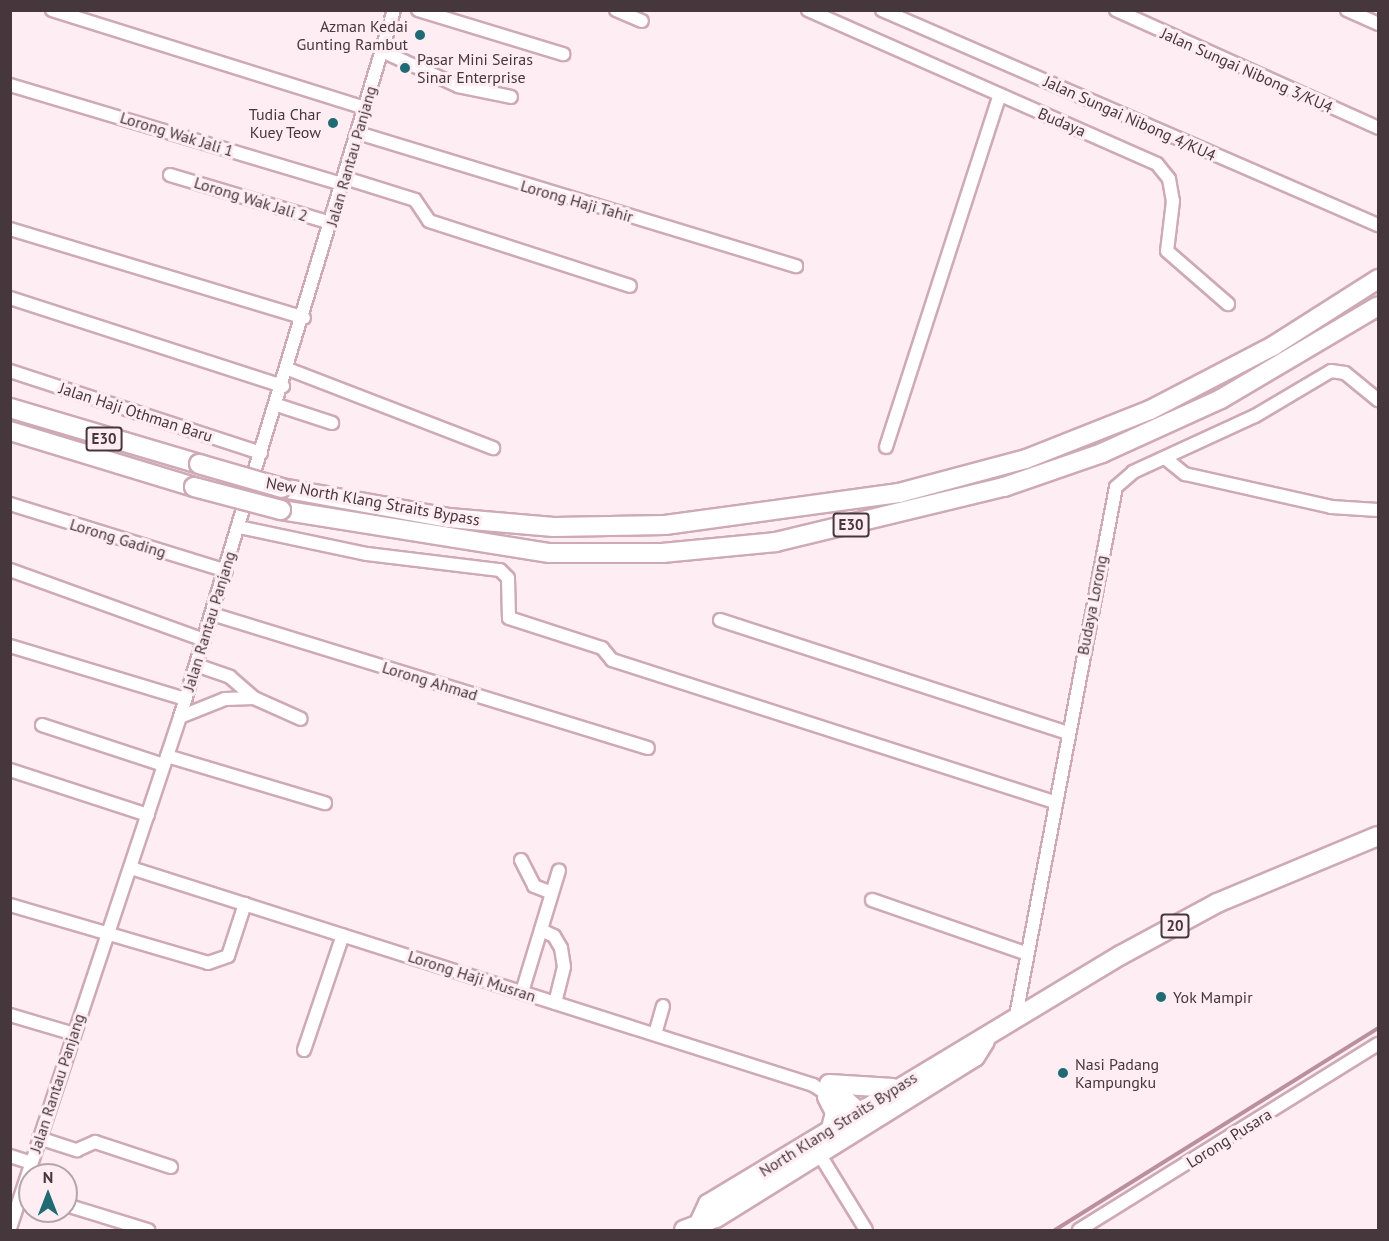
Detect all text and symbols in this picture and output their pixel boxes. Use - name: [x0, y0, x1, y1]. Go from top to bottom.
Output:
- place label: Azman Kedai Gunting Rambut: [297, 16, 408, 54]
- street label: Jalan Sungai Nibong 3/KU4: [1158, 23, 1336, 117]
- marker: Azman Kedai Gunting Rambut: [413, 28, 427, 42]
- place label: Pasar Mini Seiras Sinar Enterprise: [417, 49, 533, 87]
- marker: Pasar Mini Seiras Sinar Enterprise: [398, 61, 412, 75]
- street label: Jalan Sungai Nibong 4/KU4: [1041, 71, 1219, 165]
- street label: Jalan Rantau Panjang: [322, 84, 380, 228]
- street label: Budaya: [1035, 103, 1089, 141]
- place label: Tudia Char Kuey Teow: [249, 104, 321, 142]
- street label: Lorong Wak Jali 1: [118, 107, 236, 161]
- marker: Tudia Char Kuey Teow: [326, 116, 340, 130]
- street label: Lorong Wak Jali 2: [192, 172, 310, 226]
- street label: Lorong Haji Tahir: [518, 176, 636, 226]
- street label: Jalan Haji Othman Baru: [57, 378, 215, 446]
- road number: E30: [84, 427, 124, 451]
- street label: New North Klang Straits Bypass: [264, 473, 482, 529]
- road number: E30: [832, 513, 870, 537]
- street label: Lorong Gading: [68, 514, 168, 562]
- street label: Jalan Rantau Panjang: [179, 549, 239, 693]
- street label: Budaya Lorong: [1073, 553, 1111, 657]
- street label: Lorong Ahmad: [380, 657, 480, 705]
- road number: 20: [1160, 914, 1190, 938]
- street label: Lorong Haji Musran: [406, 946, 538, 1006]
- place label: Yok Mampir: [1173, 987, 1253, 1007]
- marker: Yok Mampir: [1154, 990, 1168, 1004]
- street label: Jalan Rantau Panjang: [25, 1011, 89, 1155]
- place label: Nasi Padang Kampungku: [1075, 1054, 1159, 1092]
- marker: Nasi Padang Kampungku: [1056, 1066, 1070, 1080]
- street label: North Klang Straits Bypass: [755, 1067, 921, 1181]
- street label: Lorong Pusara: [1183, 1104, 1275, 1172]
- north arrow: [18, 1163, 78, 1223]
- text: N: [43, 1167, 53, 1187]

